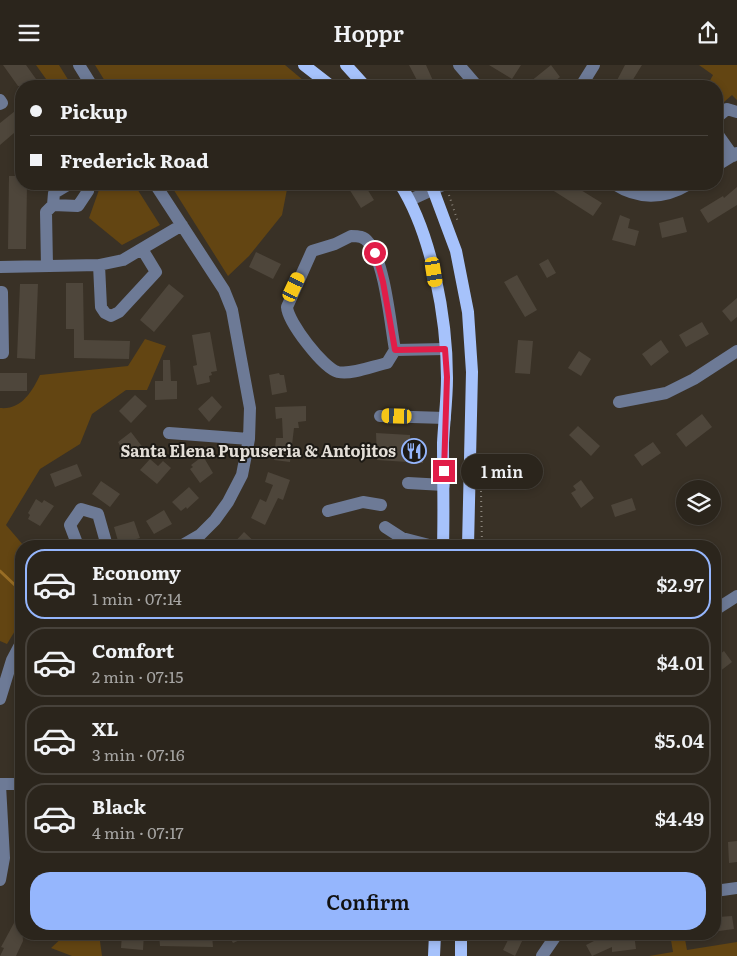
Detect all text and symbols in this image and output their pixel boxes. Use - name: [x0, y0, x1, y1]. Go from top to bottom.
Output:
- text: Hoppr: [333, 16, 404, 49]
- icon: menu: [15, 19, 43, 47]
- icon: share: [694, 19, 722, 47]
- text: Pickup: [60, 97, 128, 125]
- text: Frederick Road: [60, 146, 209, 174]
- route start: [364, 242, 386, 264]
- car: [424, 256, 443, 288]
- car: [280, 270, 307, 304]
- car: [381, 408, 412, 424]
- place label: Santa Elena Pupuseria & Antojitos: [121, 438, 396, 462]
- restaurant icon: Santa Elena Pupuseria & Antojitos: [401, 438, 427, 464]
- callout: 1 min: [462, 453, 544, 489]
- text: 1 min: [481, 459, 523, 483]
- route end: [433, 460, 455, 482]
- map controls: [676, 480, 721, 525]
- button: layers: [676, 480, 721, 525]
- text: Economy: [92, 558, 181, 586]
- icon: car: [32, 562, 77, 607]
- text: $2.97: [656, 570, 704, 598]
- text: 1 min · 07:14: [92, 586, 182, 610]
- text: Comfort: [92, 636, 174, 664]
- icon: car: [32, 640, 77, 685]
- text: $4.01: [656, 648, 704, 676]
- text: 2 min · 07:15: [92, 664, 184, 688]
- text: XL: [92, 714, 119, 742]
- icon: car: [32, 718, 77, 763]
- text: $5.04: [654, 726, 704, 754]
- text: 3 min · 07:16: [92, 742, 185, 766]
- text: Black: [92, 792, 146, 820]
- icon: car: [32, 796, 77, 841]
- text: $4.49: [655, 804, 704, 832]
- text: 4 min · 07:17: [92, 820, 184, 844]
- button: Confirm: [30, 872, 706, 930]

